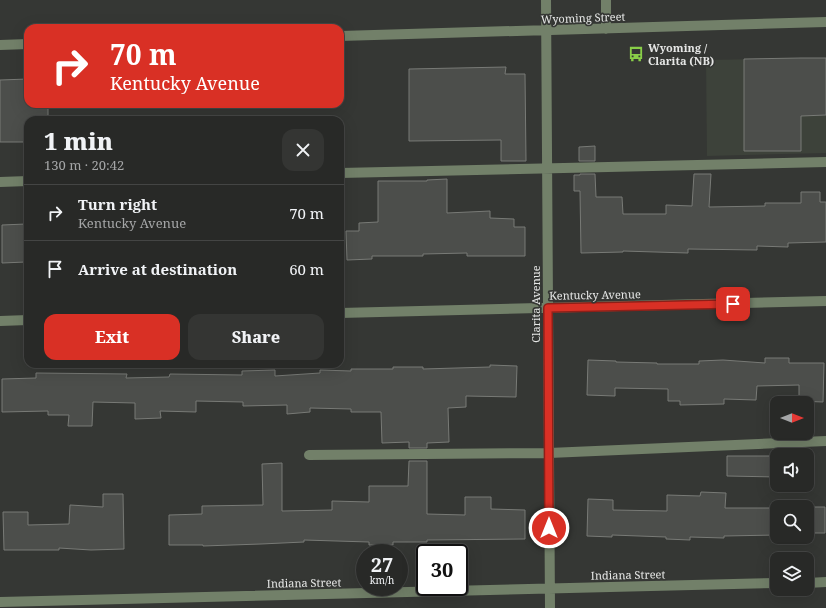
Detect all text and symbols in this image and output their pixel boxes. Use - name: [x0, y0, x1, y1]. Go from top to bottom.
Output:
- street label: Wyoming Street: [540, 9, 626, 26]
- text: 70 m: [110, 35, 177, 73]
- icon: right: [44, 40, 96, 92]
- place label: Wyoming / Clarita (NB): [648, 40, 714, 68]
- bus stop icon: Wyoming / Clarita (NB): [627, 45, 645, 63]
- text: Kentucky Avenue: [110, 71, 260, 95]
- text: 1 min: [44, 124, 113, 157]
- button: close: [282, 129, 324, 171]
- text: 130 m · 20:42: [44, 156, 124, 174]
- text: Turn right: [78, 194, 157, 214]
- icon: right: [44, 202, 66, 224]
- text: 70 m: [289, 203, 324, 223]
- text: Kentucky Avenue: [78, 214, 186, 232]
- icon: arrive: [44, 258, 66, 280]
- text: Arrive at destination: [78, 259, 237, 279]
- text: 60 m: [289, 259, 324, 279]
- street label: Clarita Avenue: [528, 265, 543, 343]
- street label: Kentucky Avenue: [549, 286, 641, 303]
- pin: [716, 287, 750, 321]
- icon: arrive: [722, 293, 744, 315]
- button: Exit: [44, 314, 180, 360]
- button: Share: [188, 314, 324, 360]
- north arrow: [770, 396, 814, 440]
- map controls: [770, 396, 814, 596]
- button: sound: [770, 448, 814, 492]
- button: search: [770, 500, 814, 544]
- position arrow: [528, 507, 570, 549]
- speed limit sign: 30: [416, 544, 468, 596]
- text: 27: [371, 551, 393, 578]
- button: layers: [770, 552, 814, 596]
- street label: Indiana Street: [591, 566, 665, 583]
- text: km/h: [370, 573, 394, 587]
- street label: Indiana Street: [267, 574, 341, 591]

